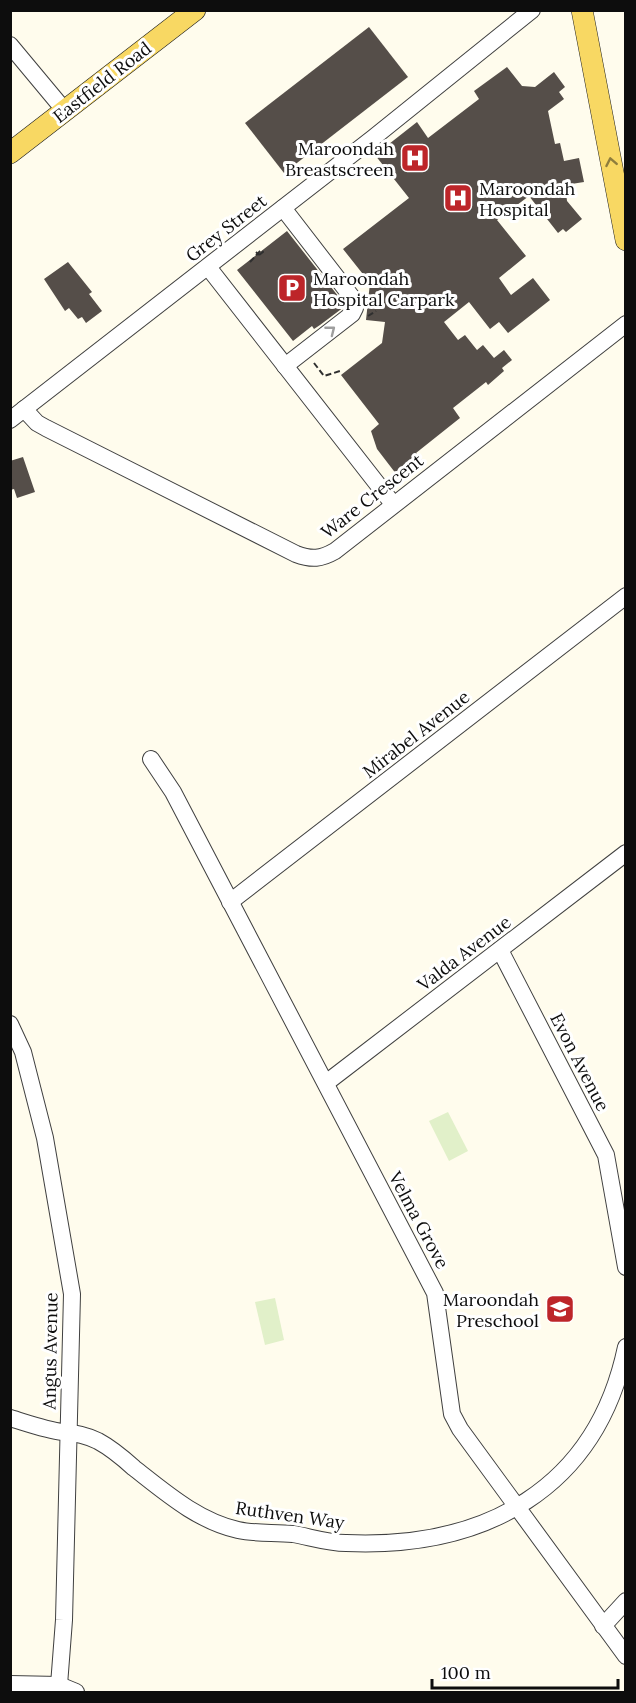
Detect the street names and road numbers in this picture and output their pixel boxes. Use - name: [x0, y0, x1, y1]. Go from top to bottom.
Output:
- street label: Eastfield Road: [48, 36, 156, 128]
- street label: Grey Street: [181, 189, 271, 267]
- street label: Ware Crescent: [316, 449, 428, 543]
- street label: Mirabel Avenue: [358, 685, 474, 783]
- street label: Valda Avenue: [412, 910, 516, 996]
- street label: Evon Avenue: [545, 1009, 615, 1115]
- street label: Velma Grove: [383, 1167, 454, 1273]
- street label: Angus Avenue: [37, 1292, 63, 1411]
- street label: Ruthven Way: [234, 1496, 347, 1534]

